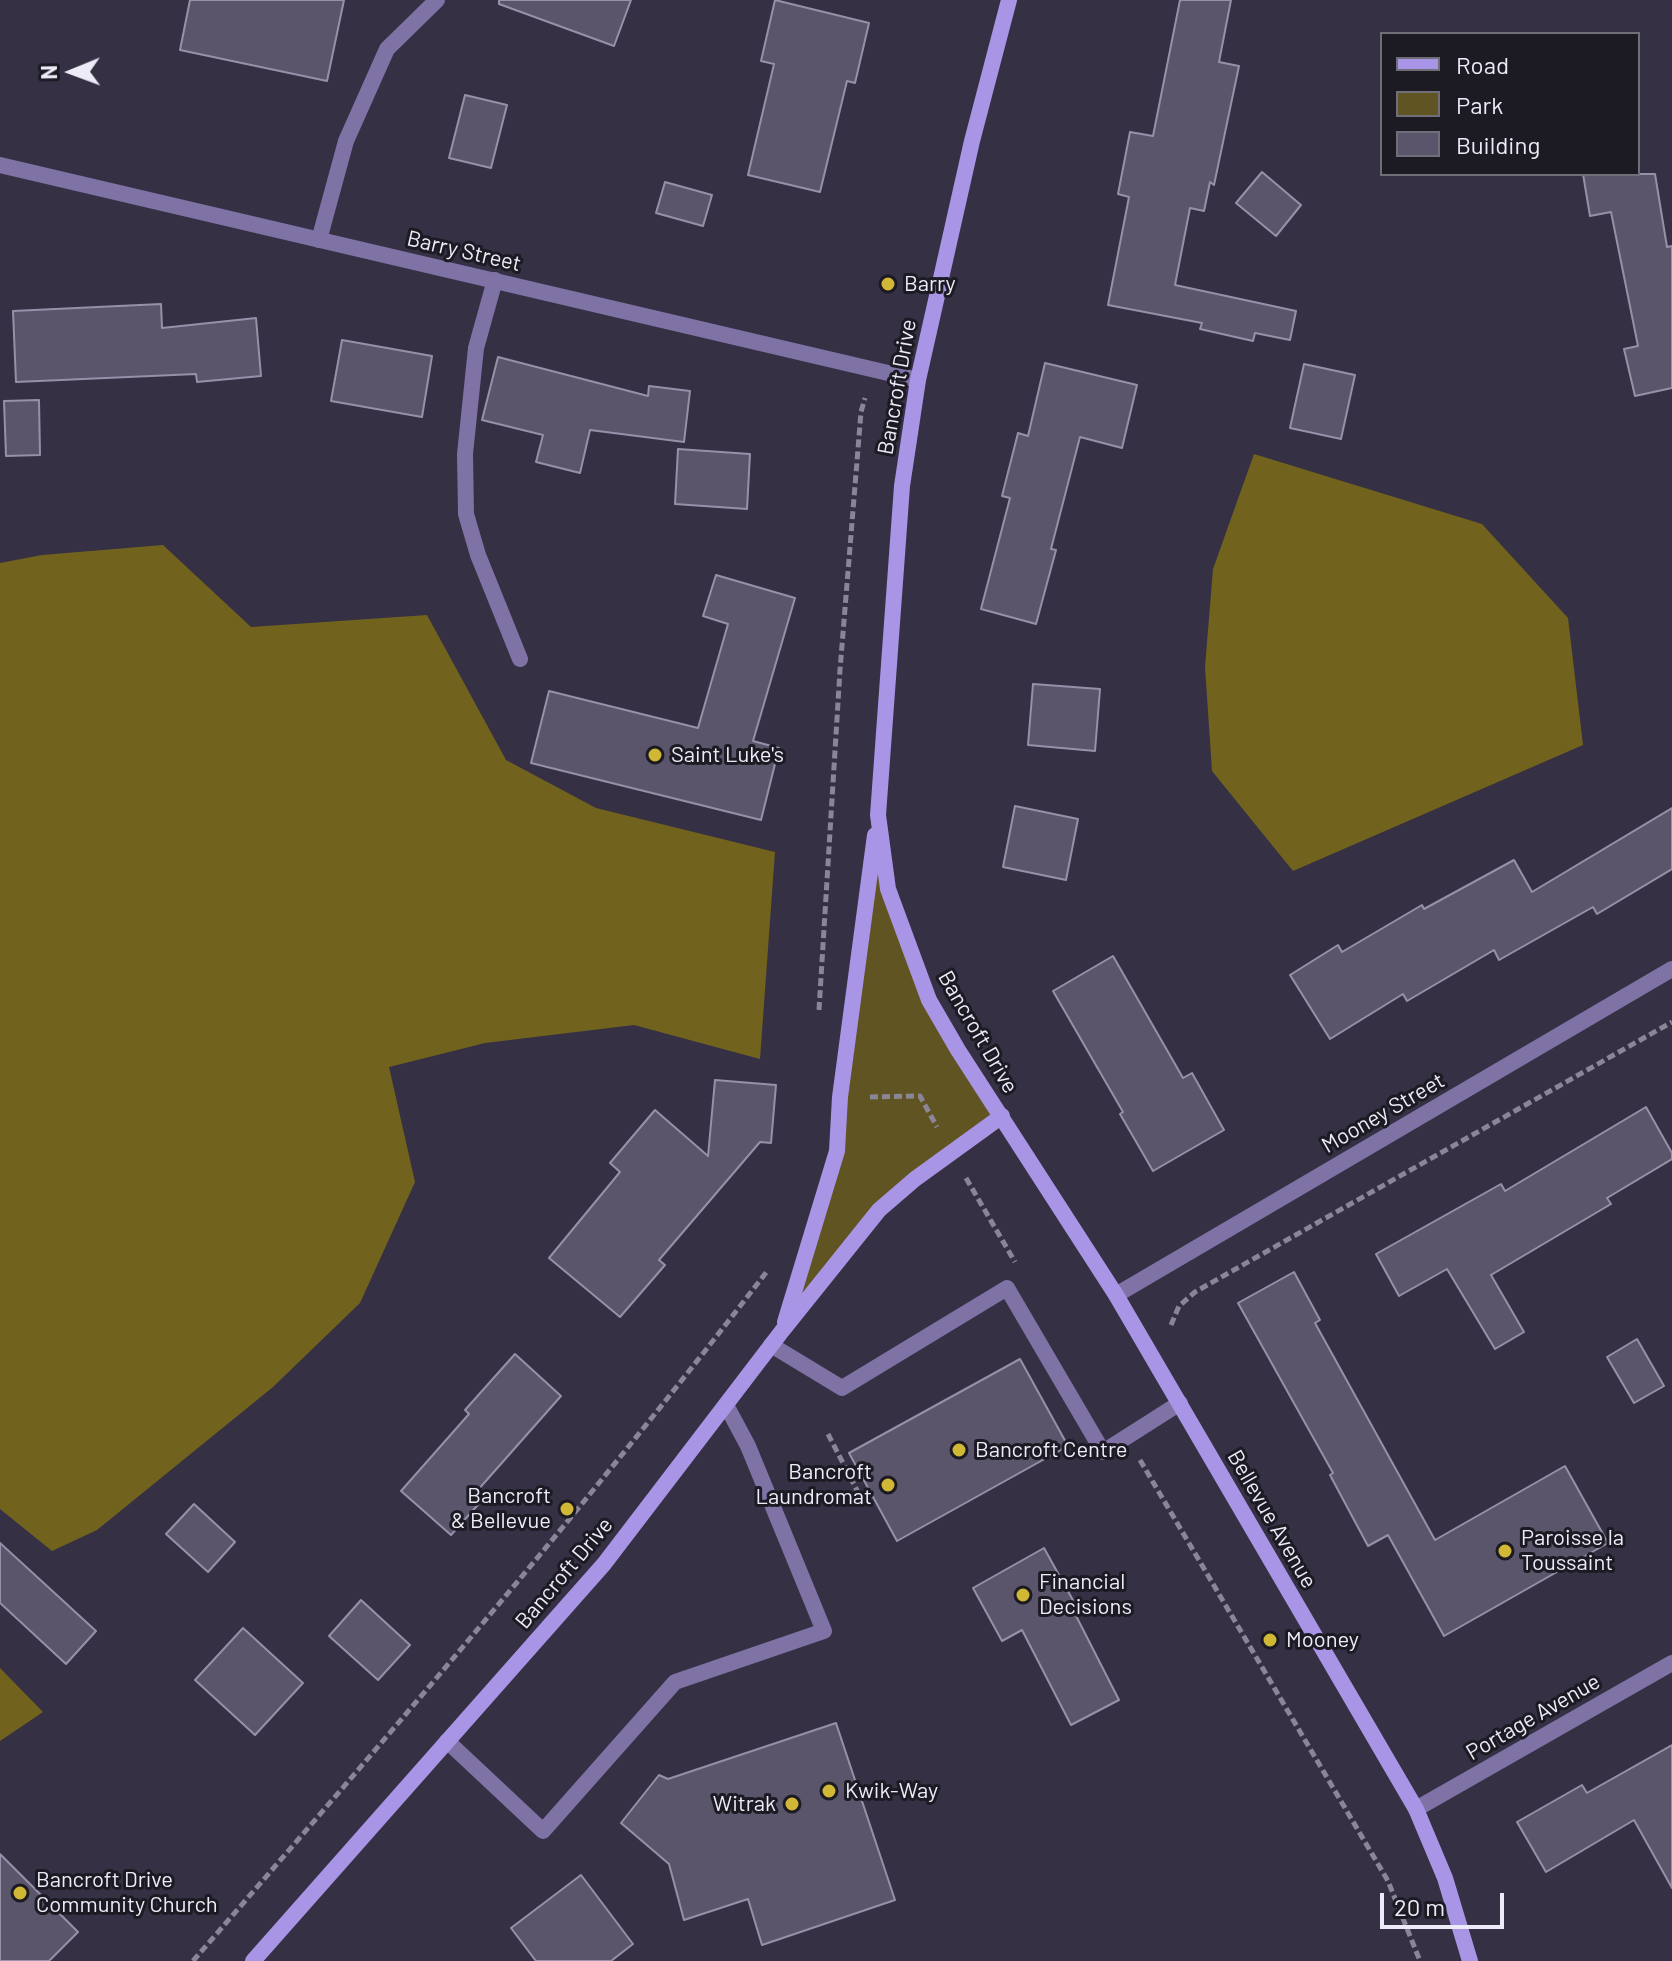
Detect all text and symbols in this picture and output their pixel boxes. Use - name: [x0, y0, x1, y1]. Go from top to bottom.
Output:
- north arrow: [32, 32, 112, 112]
- legend: [1380, 32, 1640, 176]
- text: Road: [1456, 50, 1509, 79]
- text: N: [35, 65, 61, 80]
- text: Park: [1456, 90, 1503, 119]
- text: Building: [1456, 130, 1540, 159]
- street label: Barry Street: [404, 225, 524, 277]
- place label: Barry: [904, 271, 956, 297]
- marker: Barry: [879, 275, 897, 293]
- street label: Bancroft Drive: [872, 317, 922, 457]
- place label: Saint Luke's: [671, 742, 784, 768]
- marker: Saint Luke's: [646, 746, 664, 764]
- street label: Bancroft Drive: [932, 966, 1024, 1098]
- street label: Mooney Street: [1317, 1067, 1449, 1159]
- place label: Bancroft Centre: [975, 1437, 1128, 1463]
- marker: Bancroft Centre: [950, 1441, 968, 1459]
- street label: Bellevue Avenue: [1222, 1445, 1322, 1593]
- place label: Bancroft Laundromat: [756, 1459, 872, 1510]
- marker: Bancroft Laundromat: [879, 1476, 897, 1494]
- place label: Bancroft & Bellevue: [451, 1483, 551, 1534]
- marker: Bancroft & Bellevue: [558, 1500, 576, 1518]
- street label: Bancroft Drive: [510, 1512, 618, 1634]
- place label: Paroisse la Toussaint: [1521, 1525, 1624, 1576]
- marker: Paroisse la Toussaint: [1496, 1542, 1514, 1560]
- place label: Financial Decisions: [1039, 1569, 1132, 1620]
- marker: Financial Decisions: [1014, 1586, 1032, 1604]
- place label: Mooney: [1286, 1627, 1359, 1653]
- marker: Mooney: [1261, 1631, 1279, 1649]
- street label: Portage Avenue: [1461, 1668, 1605, 1766]
- place label: Kwik-Way: [845, 1778, 938, 1804]
- marker: Kwik-Way: [820, 1782, 838, 1800]
- place label: Witrak: [713, 1791, 776, 1817]
- marker: Witrak: [783, 1795, 801, 1813]
- place label: Bancroft Drive Community Church: [36, 1867, 218, 1918]
- scale bar: [1384, 1877, 1508, 1927]
- marker: Bancroft Drive Community Church: [11, 1884, 29, 1902]
- text: 20 m: [1394, 1892, 1445, 1921]

